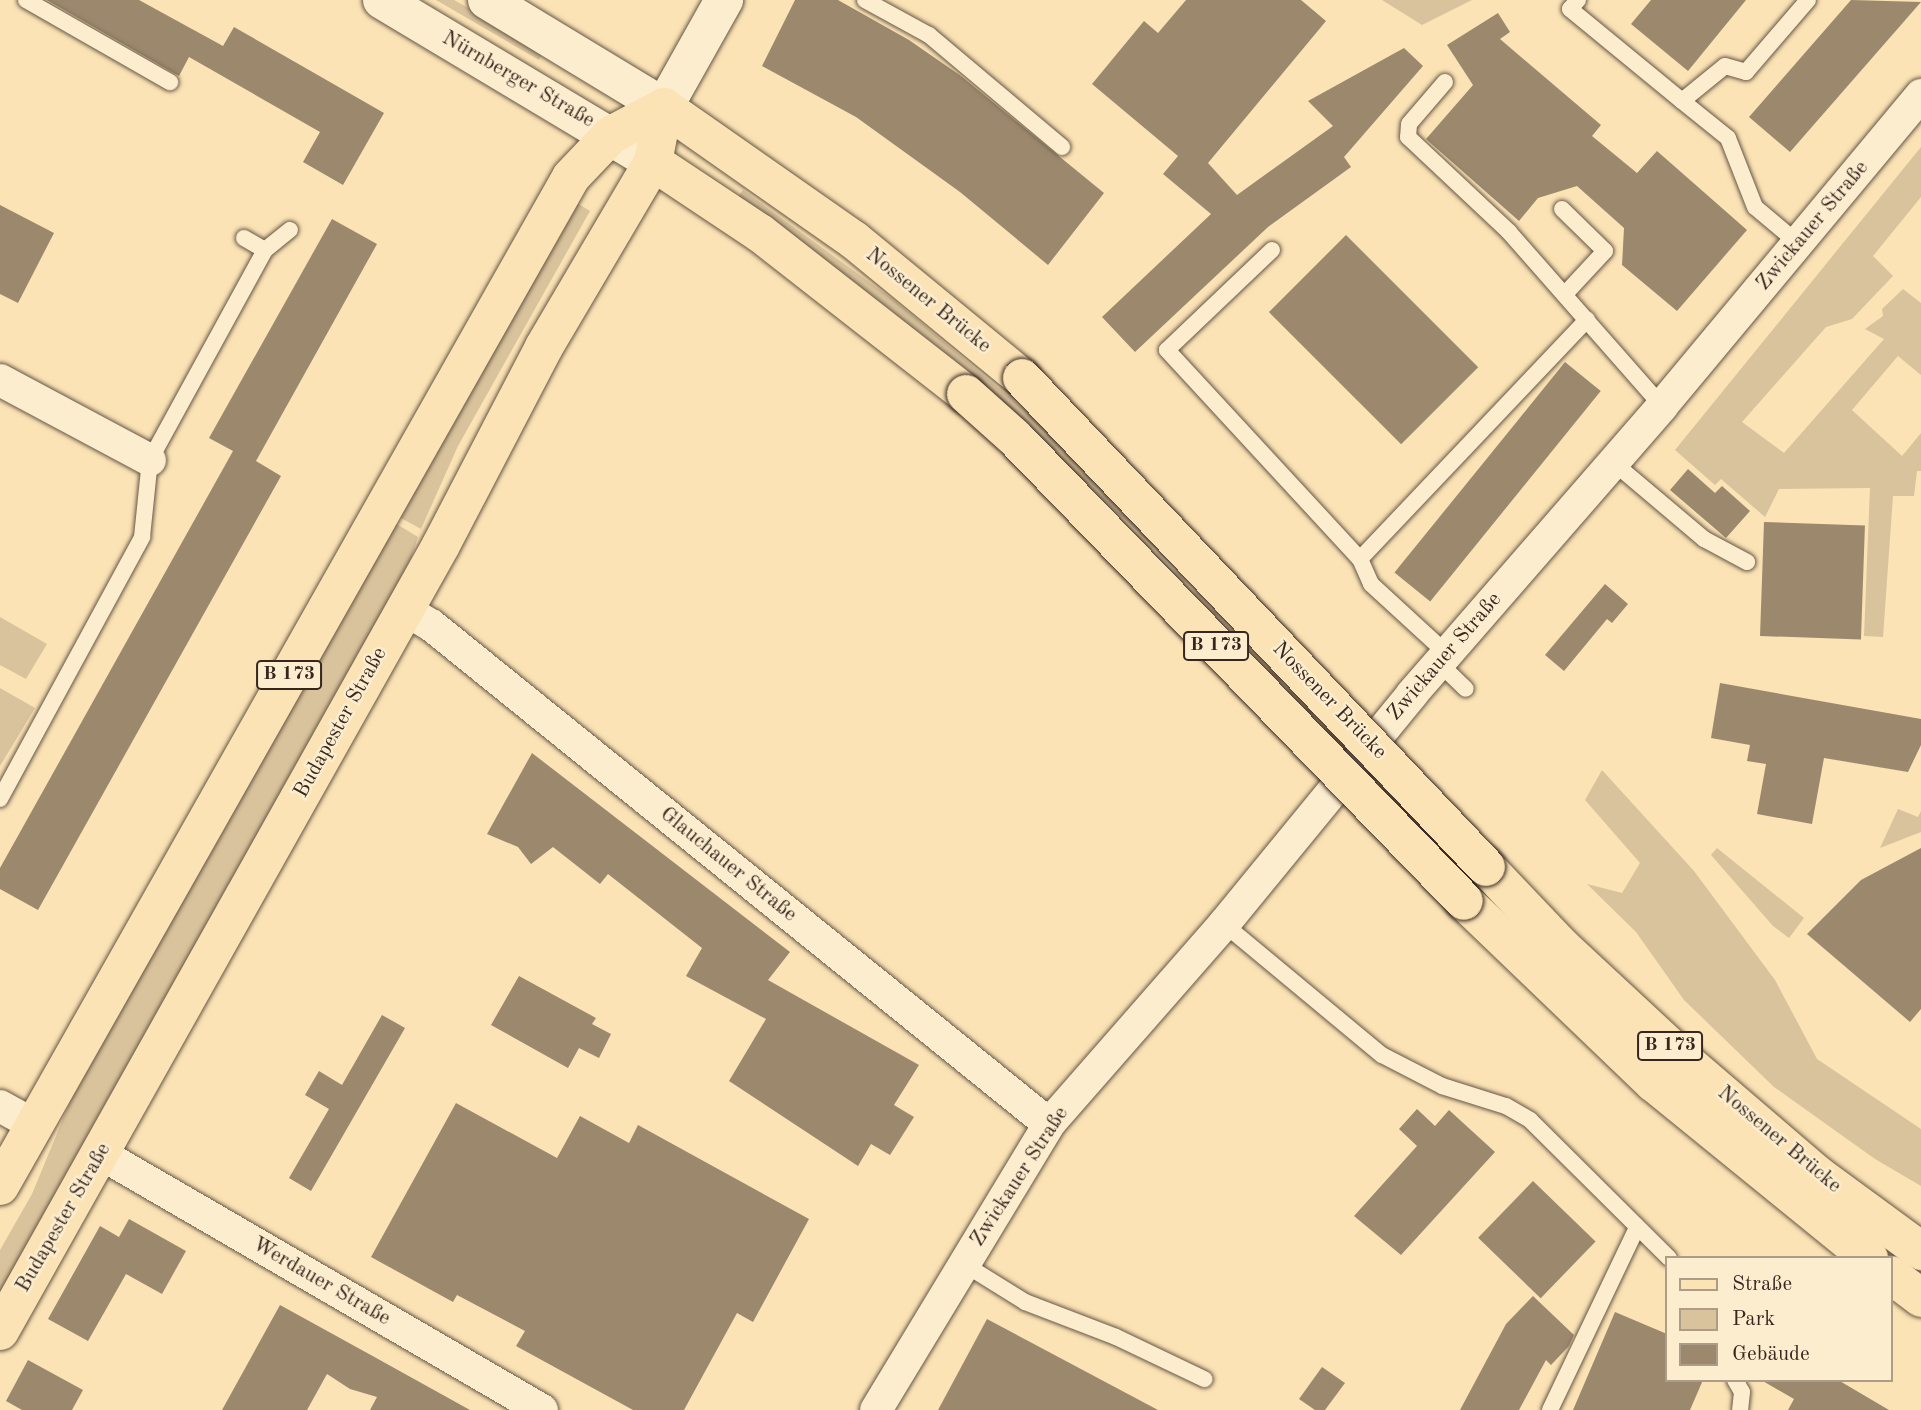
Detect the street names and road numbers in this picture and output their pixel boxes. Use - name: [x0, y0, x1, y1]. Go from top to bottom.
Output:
- street label: Nürnberger Straße: [437, 26, 599, 134]
- street label: Zwickauer Straße: [1751, 156, 1875, 296]
- street label: Nossener Brücke: [860, 243, 996, 359]
- street label: Zwickauer Straße: [1383, 588, 1507, 726]
- road number: B 173: [1183, 631, 1249, 662]
- street label: Nossener Brücke: [1266, 637, 1392, 765]
- street label: Budapester Straße: [289, 643, 393, 803]
- road number: B 173: [256, 660, 322, 690]
- street label: Glauchauer Straße: [654, 802, 802, 928]
- road number: B 173: [1637, 1030, 1703, 1062]
- street label: Nossener Brücke: [1712, 1081, 1846, 1199]
- street label: Zwickauer Straße: [965, 1102, 1075, 1252]
- street label: Budapester Straße: [11, 1139, 117, 1297]
- street label: Werdauer Straße: [247, 1232, 395, 1332]

